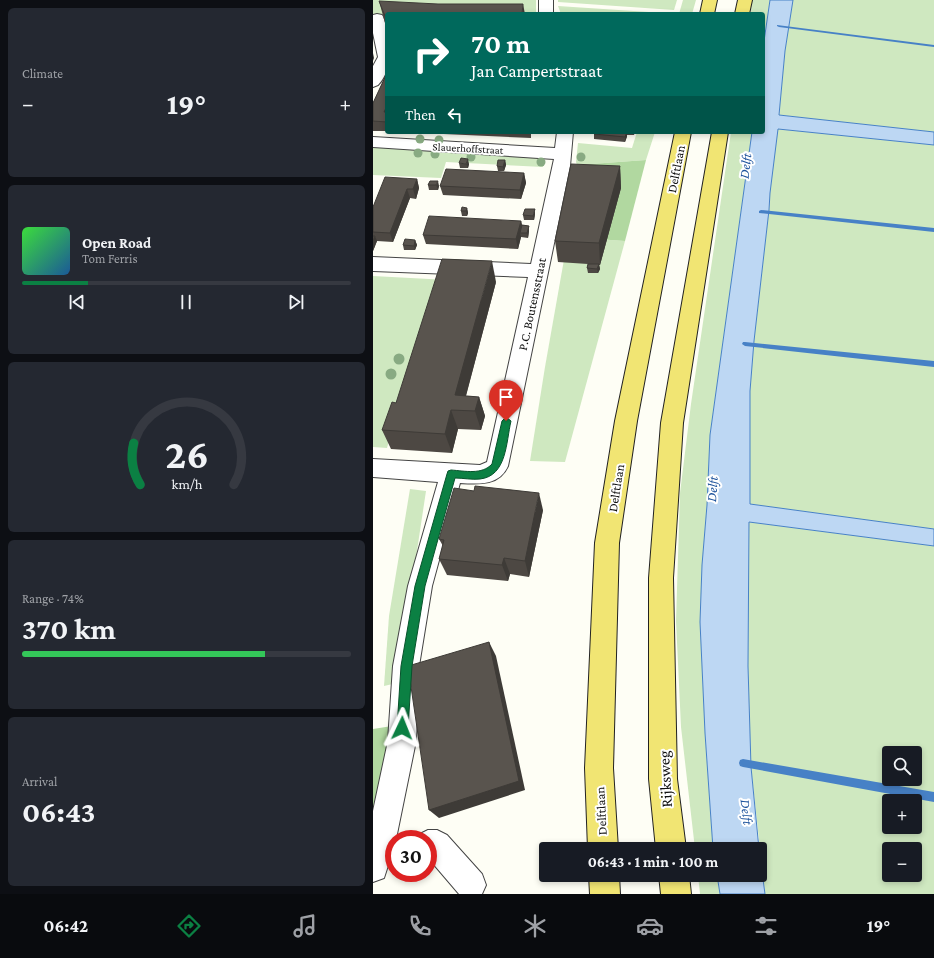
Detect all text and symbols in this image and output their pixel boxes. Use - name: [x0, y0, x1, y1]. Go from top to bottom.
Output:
- icon: right: [405, 28, 457, 80]
- text: 70 m: [471, 28, 530, 59]
- text: Jan Campertstraat: [471, 61, 602, 81]
- text: Climate: [22, 66, 63, 81]
- text: 19°: [167, 87, 206, 120]
- text: −: [22, 91, 34, 116]
- text: +: [339, 91, 351, 116]
- icon: left: [444, 104, 466, 126]
- text: Then: [405, 107, 436, 123]
- street label: Slauerhoffstraat: [432, 140, 504, 156]
- street label: Delftlaan: [664, 144, 688, 194]
- water label: Delft: [735, 151, 755, 180]
- text: Open Road: [82, 235, 151, 251]
- text: Tom Ferris: [82, 251, 137, 266]
- street label: P.C. Boutensstraat: [515, 256, 549, 352]
- icon: previous: [66, 291, 88, 313]
- icon: pause: [175, 291, 197, 313]
- icon: next: [285, 291, 307, 313]
- pin: [489, 380, 523, 421]
- icon: arrive: [495, 386, 517, 408]
- text: 26: [165, 431, 208, 477]
- street label: Delftlaan: [605, 463, 627, 513]
- water label: Delft: [703, 475, 721, 502]
- text: km/h: [171, 476, 202, 492]
- text: Range · 74%: [22, 591, 84, 606]
- text: 370 km: [22, 612, 116, 645]
- position arrow: [381, 707, 423, 749]
- map controls: [882, 746, 922, 882]
- button: search: [882, 746, 922, 786]
- street label: Rijksweg: [655, 750, 676, 808]
- text: Arrival: [22, 774, 57, 789]
- street label: Delftlaan: [592, 786, 610, 836]
- button: +: [882, 794, 922, 834]
- text: 06:43: [22, 795, 95, 828]
- water label: Delft: [737, 798, 757, 827]
- speed limit sign: 30: [385, 830, 437, 882]
- button: −: [882, 842, 922, 882]
- text: 06:43 · 1 min · 100 m: [588, 854, 718, 870]
- icon: directions: [175, 912, 203, 940]
- icon: music: [291, 912, 319, 940]
- icon: phone: [406, 912, 434, 940]
- icon: climate: [521, 912, 549, 940]
- icon: car: [636, 912, 664, 940]
- icon: filters: [752, 912, 780, 940]
- text: 06:42: [44, 916, 88, 936]
- text: 19°: [867, 916, 890, 936]

